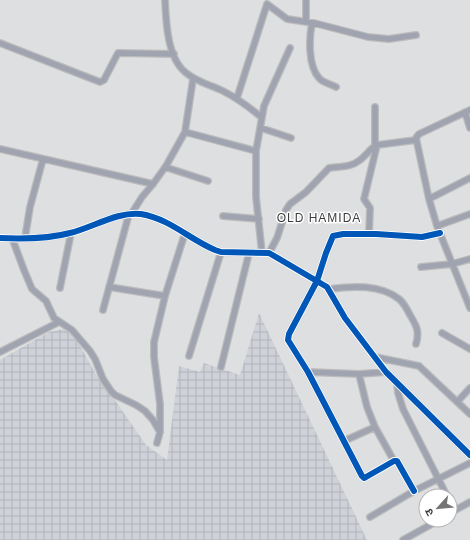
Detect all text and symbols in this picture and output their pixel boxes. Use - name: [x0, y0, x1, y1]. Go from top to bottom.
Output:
- district label: OLD HAMIDA: [277, 211, 361, 225]
- north arrow: [418, 488, 458, 528]
- text: उ: [422, 506, 436, 518]

